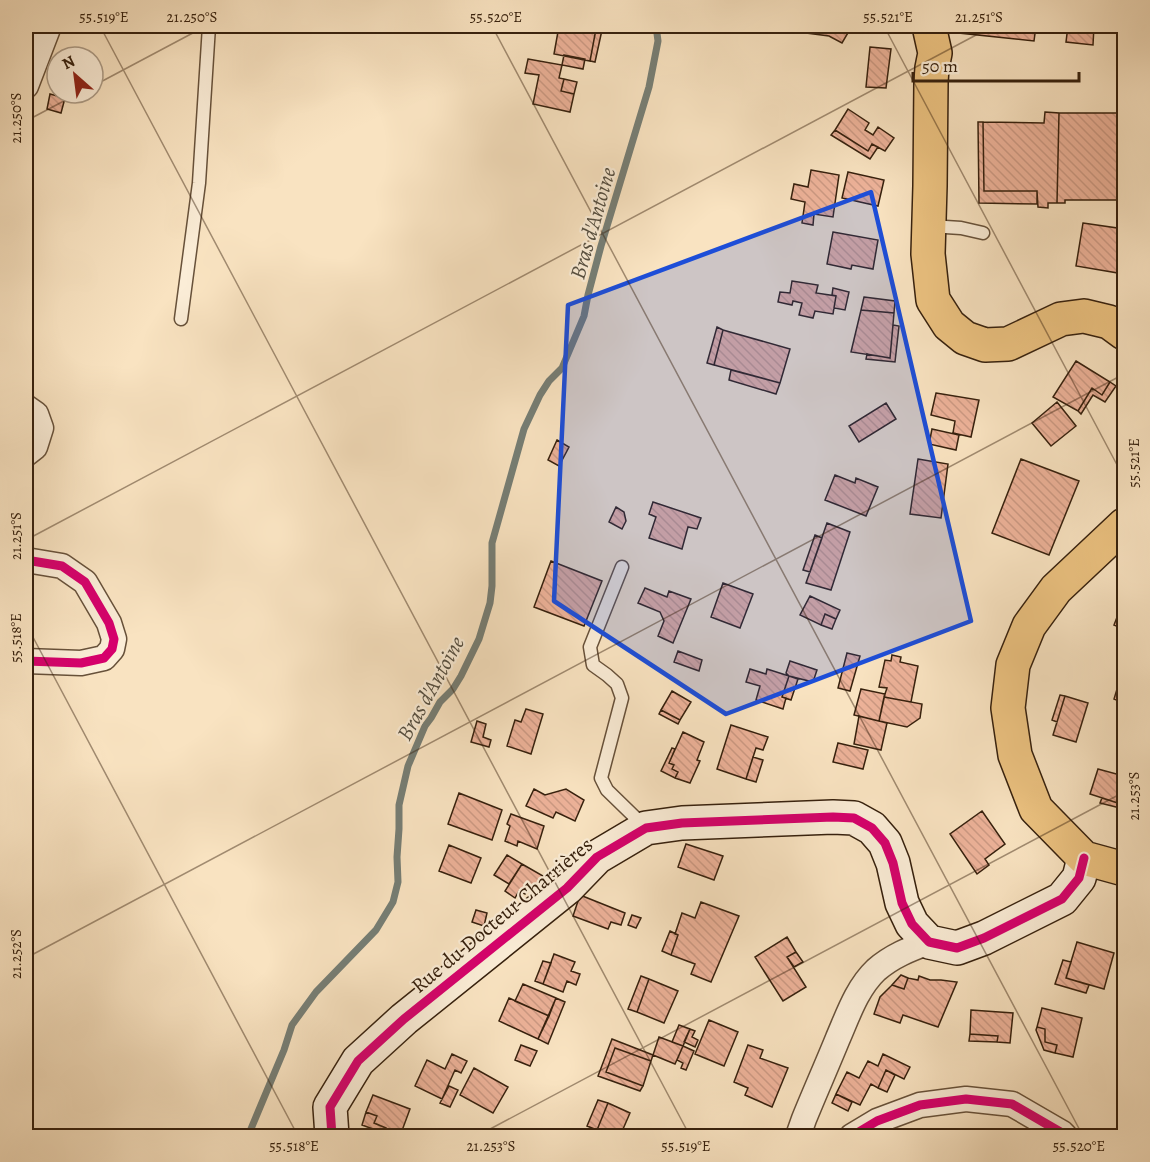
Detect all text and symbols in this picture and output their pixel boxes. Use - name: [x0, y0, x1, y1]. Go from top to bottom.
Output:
- text: 55.519°E: [79, 7, 129, 27]
- text: 21.250°S: [167, 7, 217, 27]
- text: 55.520°E: [470, 7, 522, 27]
- text: 55.521°E: [863, 7, 913, 27]
- text: 21.251°S: [955, 7, 1003, 27]
- north arrow: [45, 45, 105, 105]
- scale bar: [913, 45, 1080, 83]
- text: N: [58, 50, 79, 75]
- text: 50 m: [922, 54, 958, 78]
- text: 21.250°S: [6, 93, 26, 143]
- water label: Bras d'Antoine: [563, 164, 623, 283]
- text: 55.521°E: [1124, 438, 1144, 488]
- text: 21.251°S: [6, 512, 26, 560]
- text: 55.518°E: [6, 613, 26, 663]
- water label: Bras d'Antoine: [390, 631, 472, 746]
- text: 21.253°S: [1124, 771, 1144, 821]
- street label: Rue du Docteur Charrières: [405, 831, 599, 999]
- text: 21.252°S: [6, 929, 26, 979]
- text: 55.518°E: [269, 1136, 319, 1156]
- text: 21.253°S: [466, 1136, 516, 1156]
- text: 55.519°E: [661, 1136, 711, 1156]
- text: 55.520°E: [1053, 1136, 1105, 1156]

